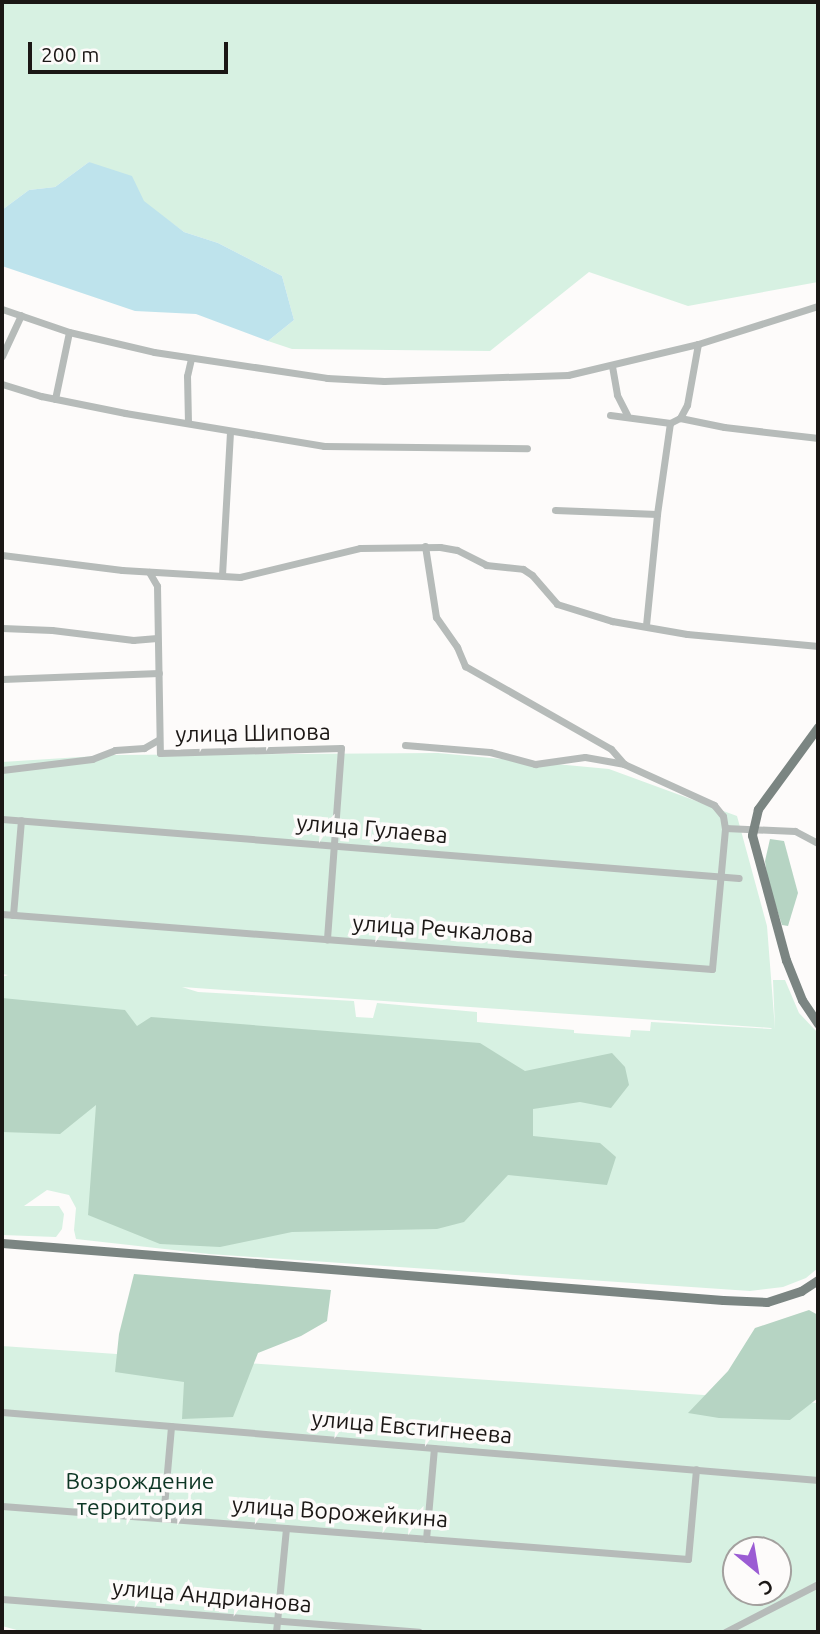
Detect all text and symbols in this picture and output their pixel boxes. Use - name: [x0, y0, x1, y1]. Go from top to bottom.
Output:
- scale bar: [32, 28, 231, 72]
- text: 200 m: [41, 42, 99, 66]
- street label: улица Шипова: [175, 718, 331, 748]
- street label: улица Гулаева: [295, 809, 449, 849]
- street label: улица Речкалова: [352, 909, 534, 949]
- street label: улица Евстигнеева: [311, 1404, 513, 1450]
- park label: Возрождение территория: [65, 1467, 215, 1521]
- street label: улица Ворожейкина: [231, 1491, 449, 1533]
- north arrow: [722, 1536, 792, 1606]
- street label: улица Андрианова: [111, 1574, 313, 1618]
- text: С: [756, 1575, 777, 1600]

